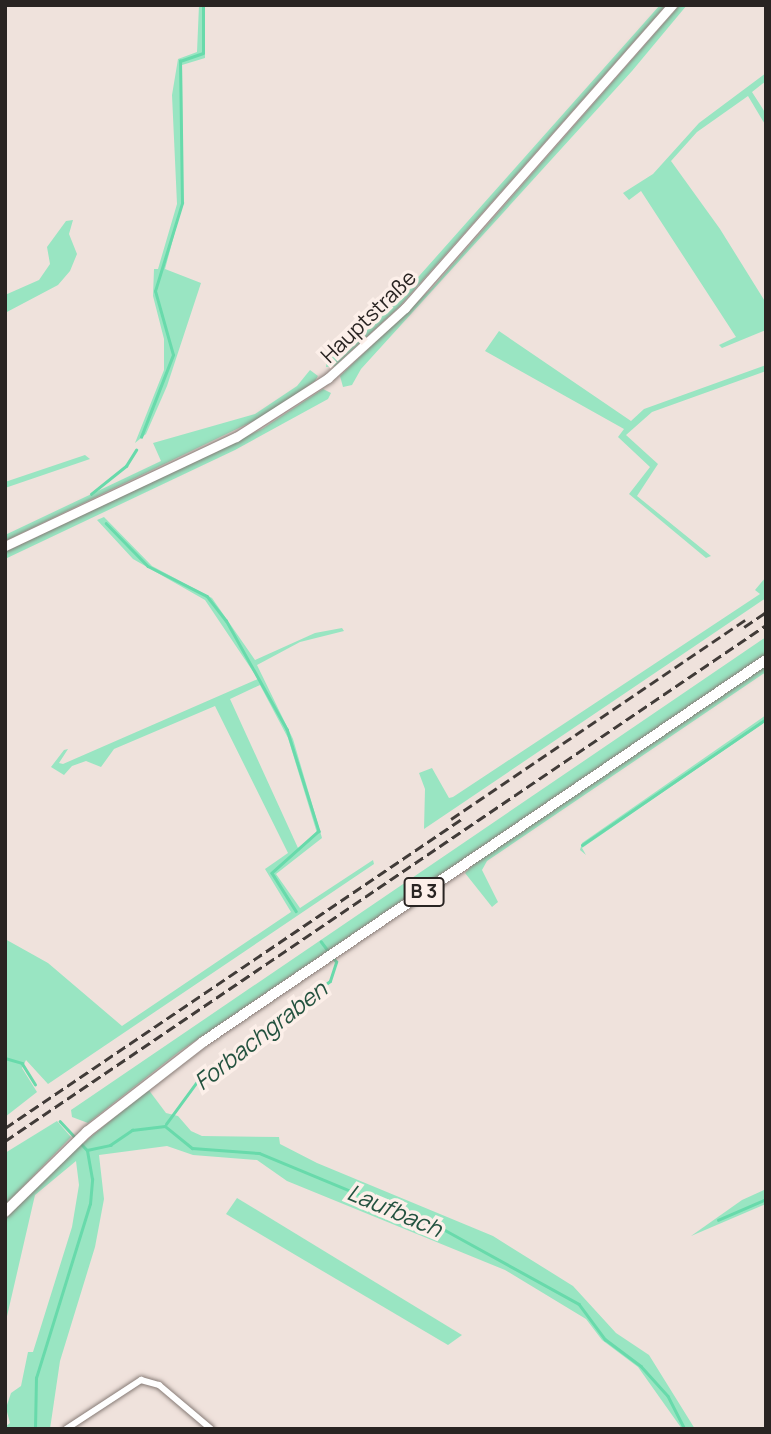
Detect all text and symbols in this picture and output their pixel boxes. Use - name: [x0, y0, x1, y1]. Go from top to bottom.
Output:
- street label: Hauptstraße: [315, 264, 421, 368]
- road number: B 3: [403, 876, 445, 908]
- water label: Forbachgraben: [188, 975, 332, 1095]
- water label: Laufbach: [344, 1178, 446, 1242]

